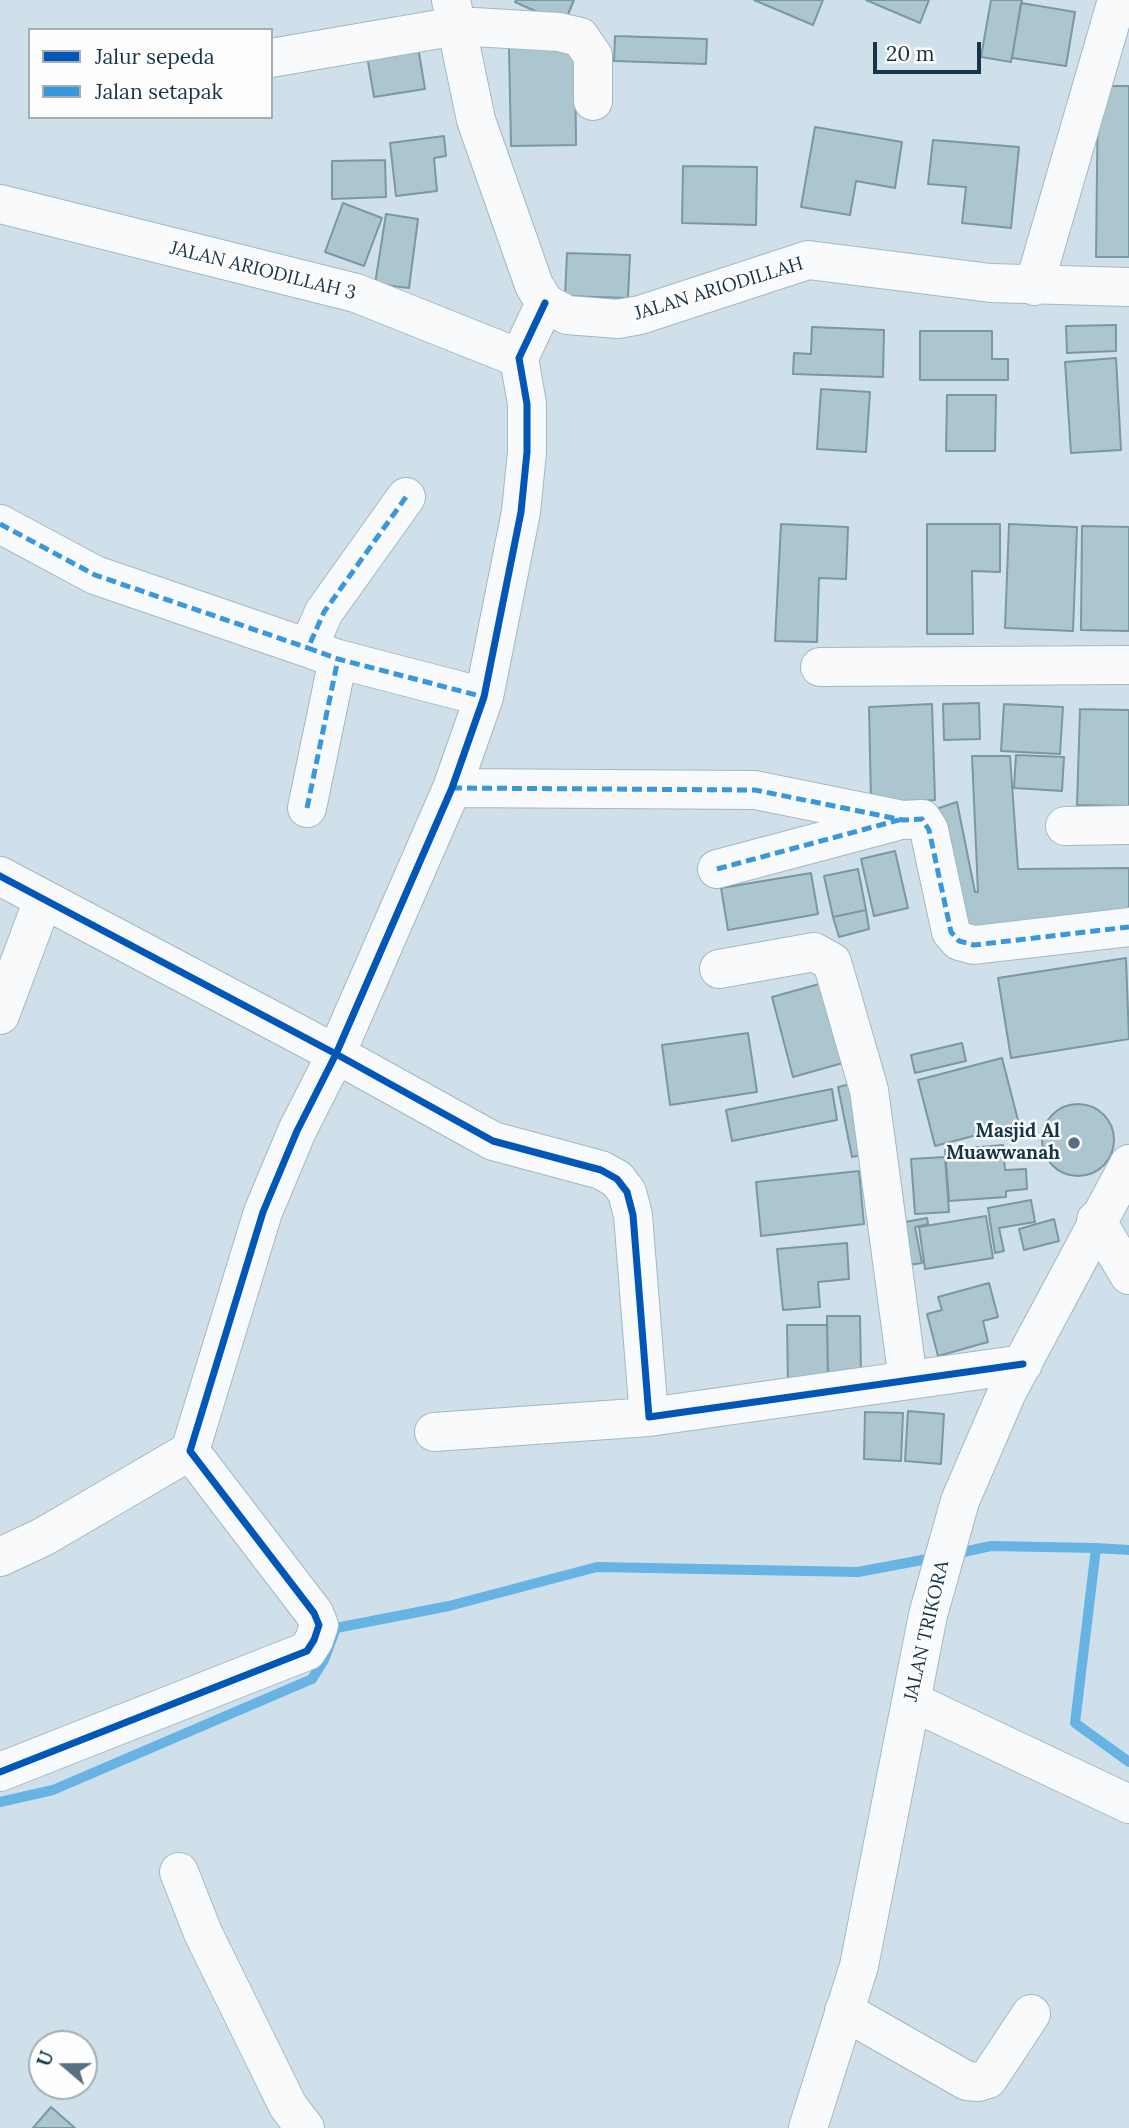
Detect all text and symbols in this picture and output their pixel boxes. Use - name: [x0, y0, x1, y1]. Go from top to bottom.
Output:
- legend: [28, 28, 273, 119]
- scale bar: [877, 28, 986, 72]
- text: 20 m: [886, 40, 935, 67]
- text: Jalur sepeda: [95, 43, 215, 70]
- text: Jalan setapak: [95, 78, 223, 105]
- street label: JALAN ARIODILLAH 3: [168, 237, 358, 305]
- street label: JALAN ARIODILLAH: [632, 252, 806, 326]
- place label: Masjid Al Muawwanah: [946, 1121, 1060, 1165]
- marker: Masjid Al Muawwanah: [1066, 1135, 1082, 1151]
- street label: JALAN TRIKORA: [900, 1558, 954, 1704]
- north arrow: [28, 2030, 98, 2100]
- text: U: [31, 2048, 59, 2069]

